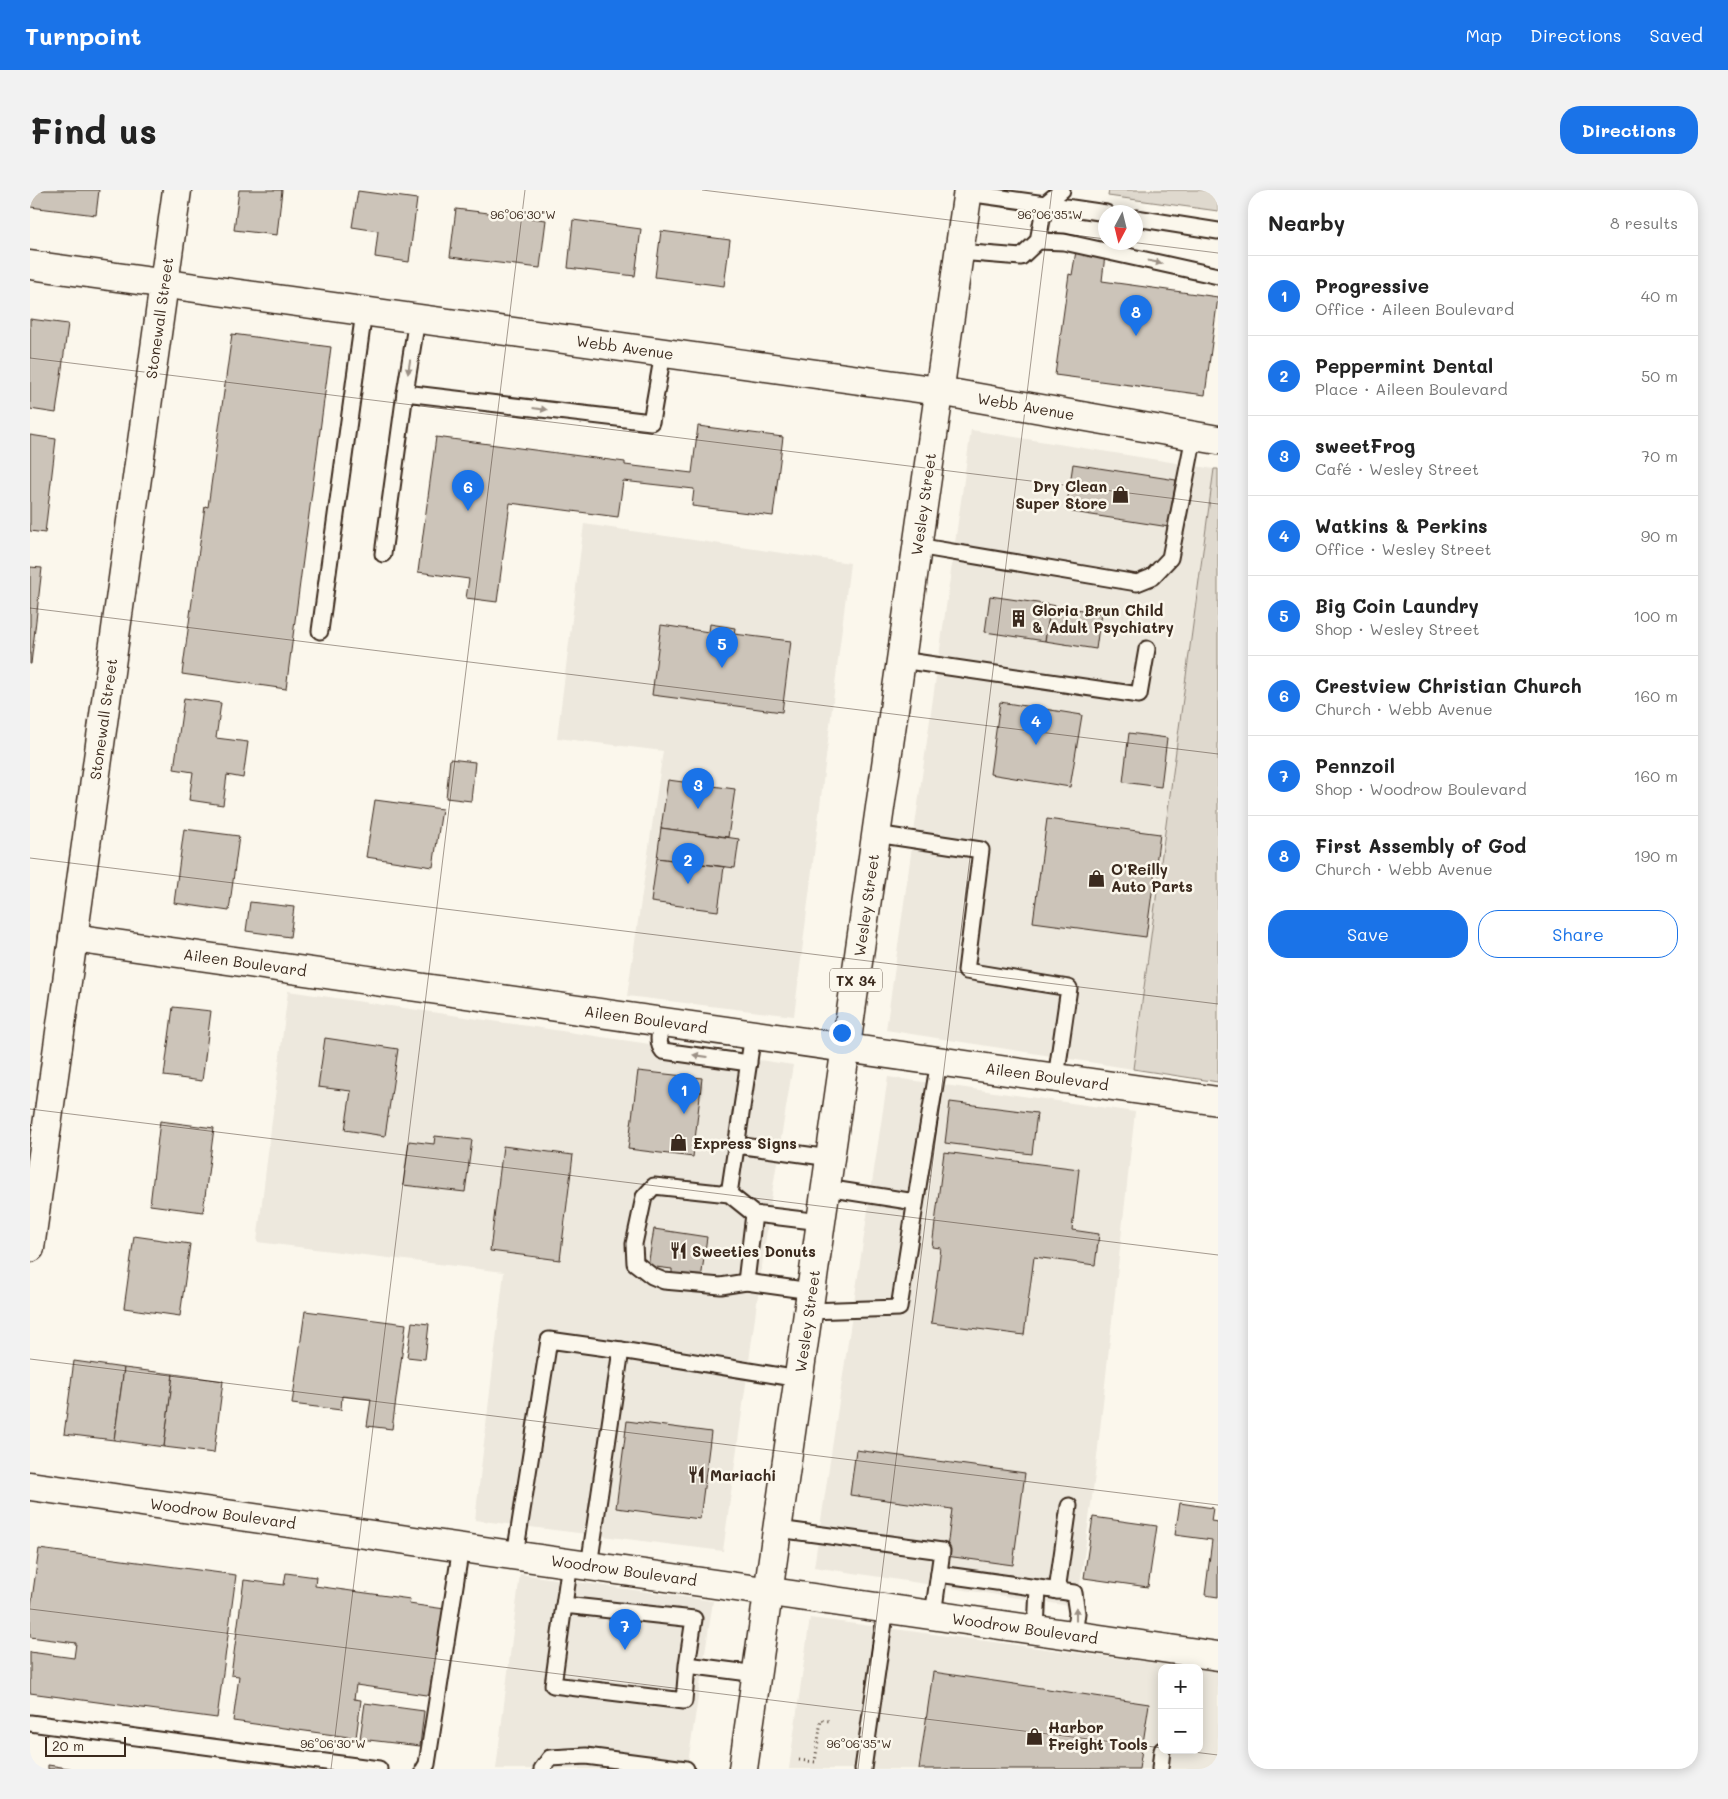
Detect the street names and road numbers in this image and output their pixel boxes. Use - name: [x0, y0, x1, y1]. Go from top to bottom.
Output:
- street label: Stonewall Street: [141, 256, 177, 380]
- street label: Webb Avenue: [575, 330, 675, 364]
- street label: Webb Avenue: [976, 388, 1076, 424]
- street label: Wesley Street: [906, 452, 940, 556]
- street label: Stonewall Street: [85, 657, 121, 781]
- street label: Wesley Street: [849, 853, 883, 957]
- street label: Aileen Boulevard: [182, 943, 308, 981]
- road number: TX 34: [830, 968, 882, 992]
- street label: Aileen Boulevard: [583, 1000, 709, 1038]
- street label: Aileen Boulevard: [984, 1057, 1110, 1095]
- street label: Wesley Street: [790, 1269, 824, 1373]
- street label: Woodrow Boulevard: [149, 1493, 297, 1533]
- street label: Woodrow Boulevard: [550, 1550, 698, 1590]
- street label: Woodrow Boulevard: [951, 1608, 1099, 1648]

